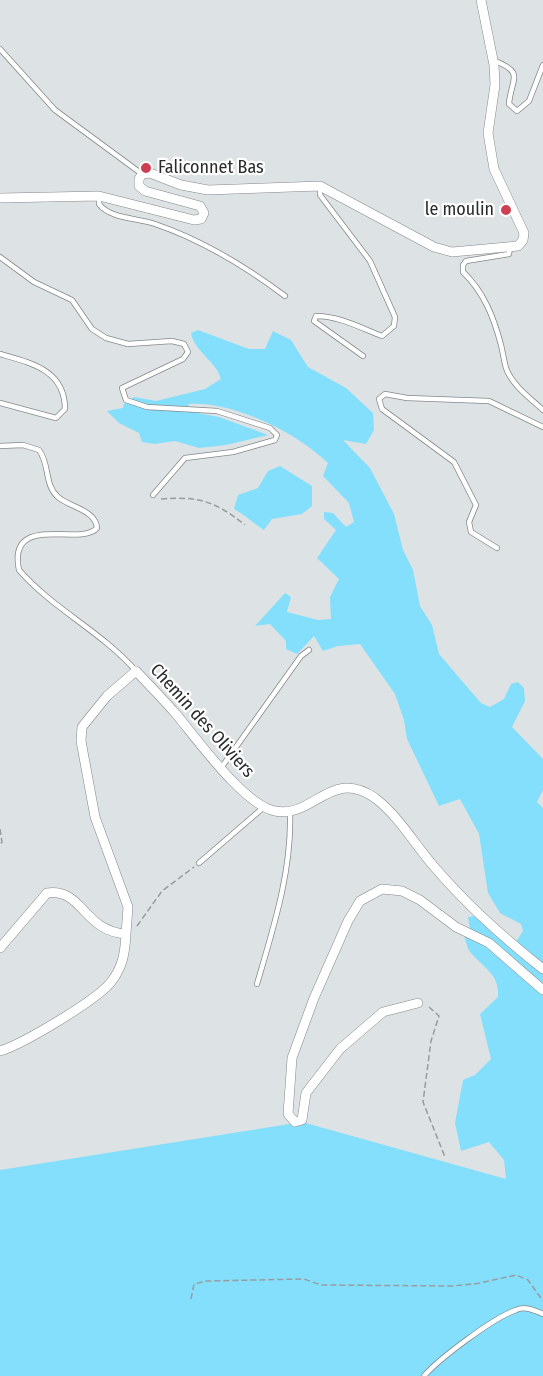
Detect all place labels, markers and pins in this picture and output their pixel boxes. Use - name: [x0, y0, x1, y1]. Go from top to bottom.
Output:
- place label: Faliconnet Bas: [158, 157, 264, 179]
- marker: Faliconnet Bas: [139, 161, 153, 175]
- place label: le moulin: [425, 199, 494, 221]
- marker: le moulin: [499, 203, 513, 217]

